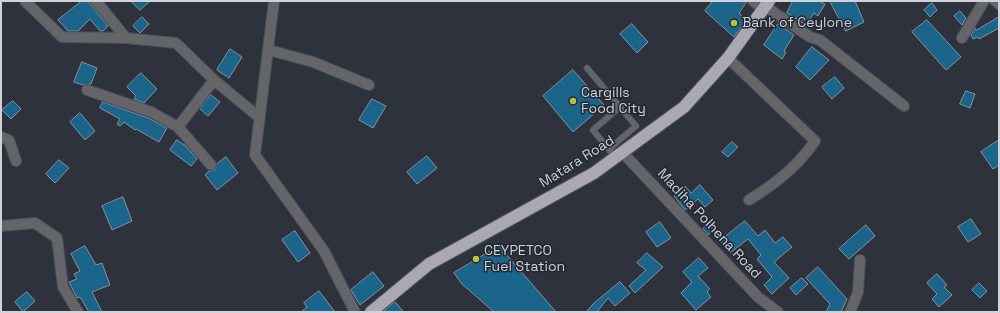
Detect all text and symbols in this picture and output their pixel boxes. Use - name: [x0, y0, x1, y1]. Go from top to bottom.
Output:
- place label: Bank of Ceylone: [742, 15, 852, 31]
- marker: Bank of Ceylone: [729, 18, 739, 28]
- place label: Cargills Food City: [581, 85, 646, 118]
- marker: Cargills Food City: [568, 96, 578, 106]
- street label: Matara Road: [536, 132, 618, 192]
- street label: Madiha Polhena Road: [654, 165, 764, 283]
- place label: CEYPETCO Fuel Station: [484, 243, 565, 276]
- marker: CEYPETCO Fuel Station: [471, 254, 481, 264]

